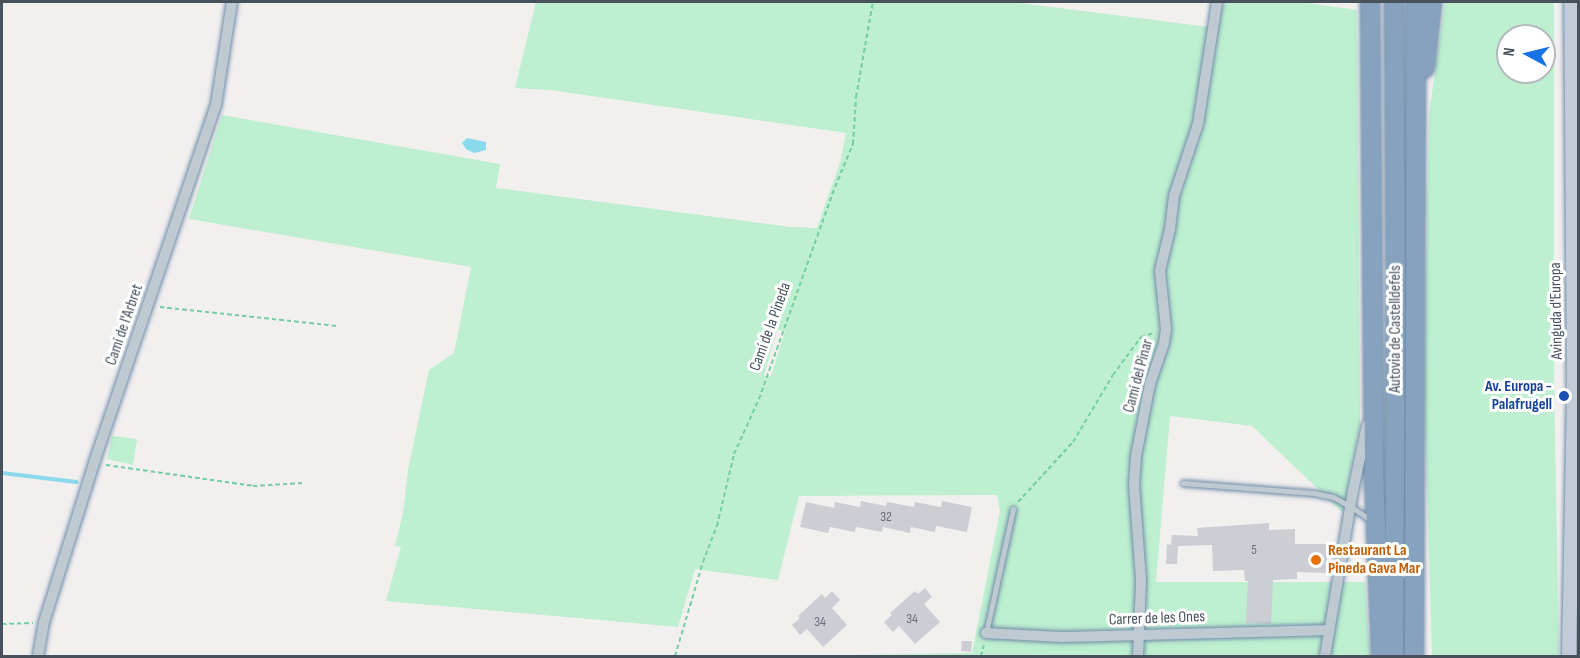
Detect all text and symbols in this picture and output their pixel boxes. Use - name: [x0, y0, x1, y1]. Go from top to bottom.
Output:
- north arrow: [1496, 24, 1556, 84]
- text: N: [1500, 47, 1520, 57]
- street label: Avinguda d'Europa: [1547, 262, 1567, 360]
- street label: Autovia de Castelldefels: [1386, 265, 1406, 393]
- street label: Camí de la Pineda: [746, 280, 796, 374]
- street label: Camí de l'Arbret: [102, 282, 148, 368]
- street label: Camí del Pinar: [1120, 337, 1158, 415]
- place label: Av. Europa - Palafrugell: [1485, 377, 1552, 415]
- marker: Av. Europa - Palafrugell: [1557, 389, 1571, 403]
- house number: 32: [880, 509, 892, 525]
- place label: Restaurant La Pineda Gava Mar: [1328, 541, 1420, 579]
- house number: 5: [1251, 542, 1257, 558]
- marker: Restaurant La Pineda Gava Mar: [1309, 553, 1323, 567]
- street label: Carrer de les Ones: [1108, 608, 1206, 630]
- house number: 34: [906, 611, 918, 627]
- house number: 34: [814, 614, 826, 630]

